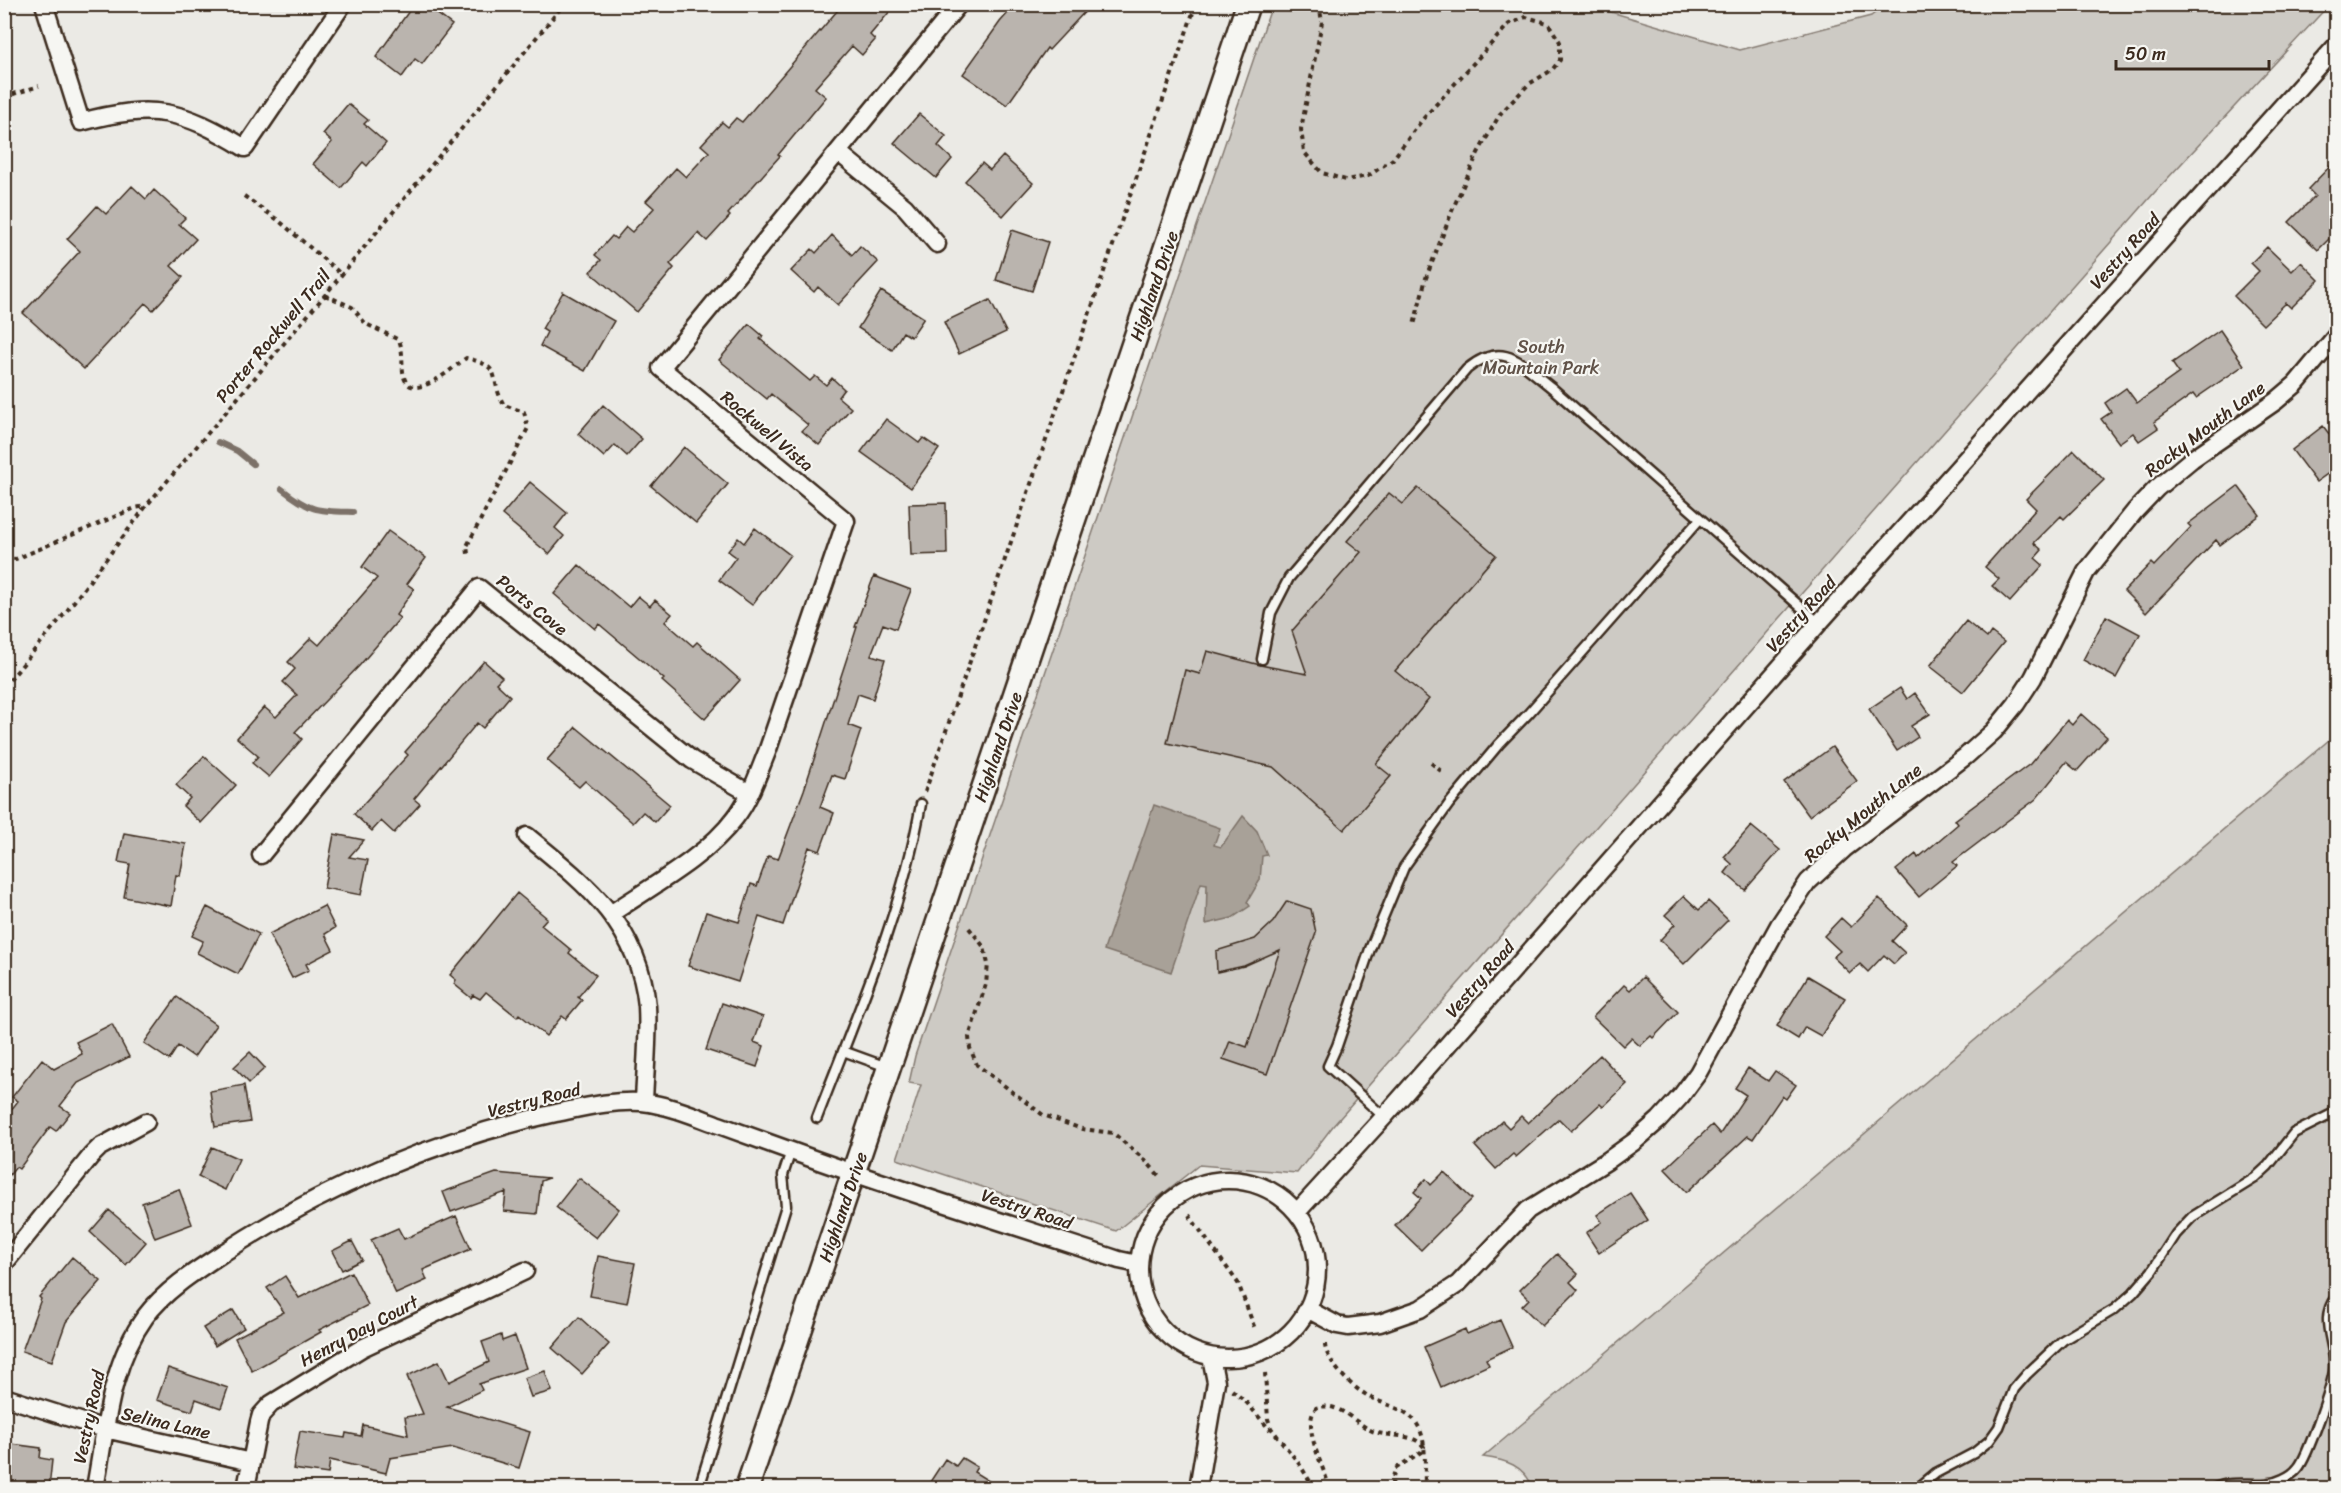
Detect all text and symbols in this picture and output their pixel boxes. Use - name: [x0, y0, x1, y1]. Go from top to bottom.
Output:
- scale bar: [2116, 33, 2269, 71]
- text: 50 m: [2125, 38, 2166, 70]
- street label: Vestry Road: [2081, 204, 2170, 297]
- street label: Highland Drive: [1120, 226, 1188, 346]
- street label: Porter Rockwell Trail: [207, 261, 340, 410]
- park label: South Mountain Park: [1483, 331, 1600, 384]
- street label: Rocky Mouth Lane: [2137, 373, 2273, 485]
- street label: Rockwell Vista: [713, 382, 821, 480]
- street label: Ports Cove: [489, 566, 575, 644]
- street label: Vestry Road: [1757, 567, 1846, 660]
- street label: Highland Drive: [964, 687, 1032, 807]
- street label: Rocky Mouth Lane: [1797, 755, 1929, 871]
- street label: Vestry Road: [1437, 932, 1524, 1025]
- street label: Vestry Road: [484, 1073, 585, 1127]
- street label: Highland Drive: [809, 1147, 877, 1267]
- street label: Vestry Road: [977, 1179, 1078, 1239]
- street label: Henry Day Court: [294, 1286, 425, 1376]
- street label: Vestry Road: [64, 1366, 115, 1467]
- street label: Selina Lane: [118, 1397, 214, 1449]

